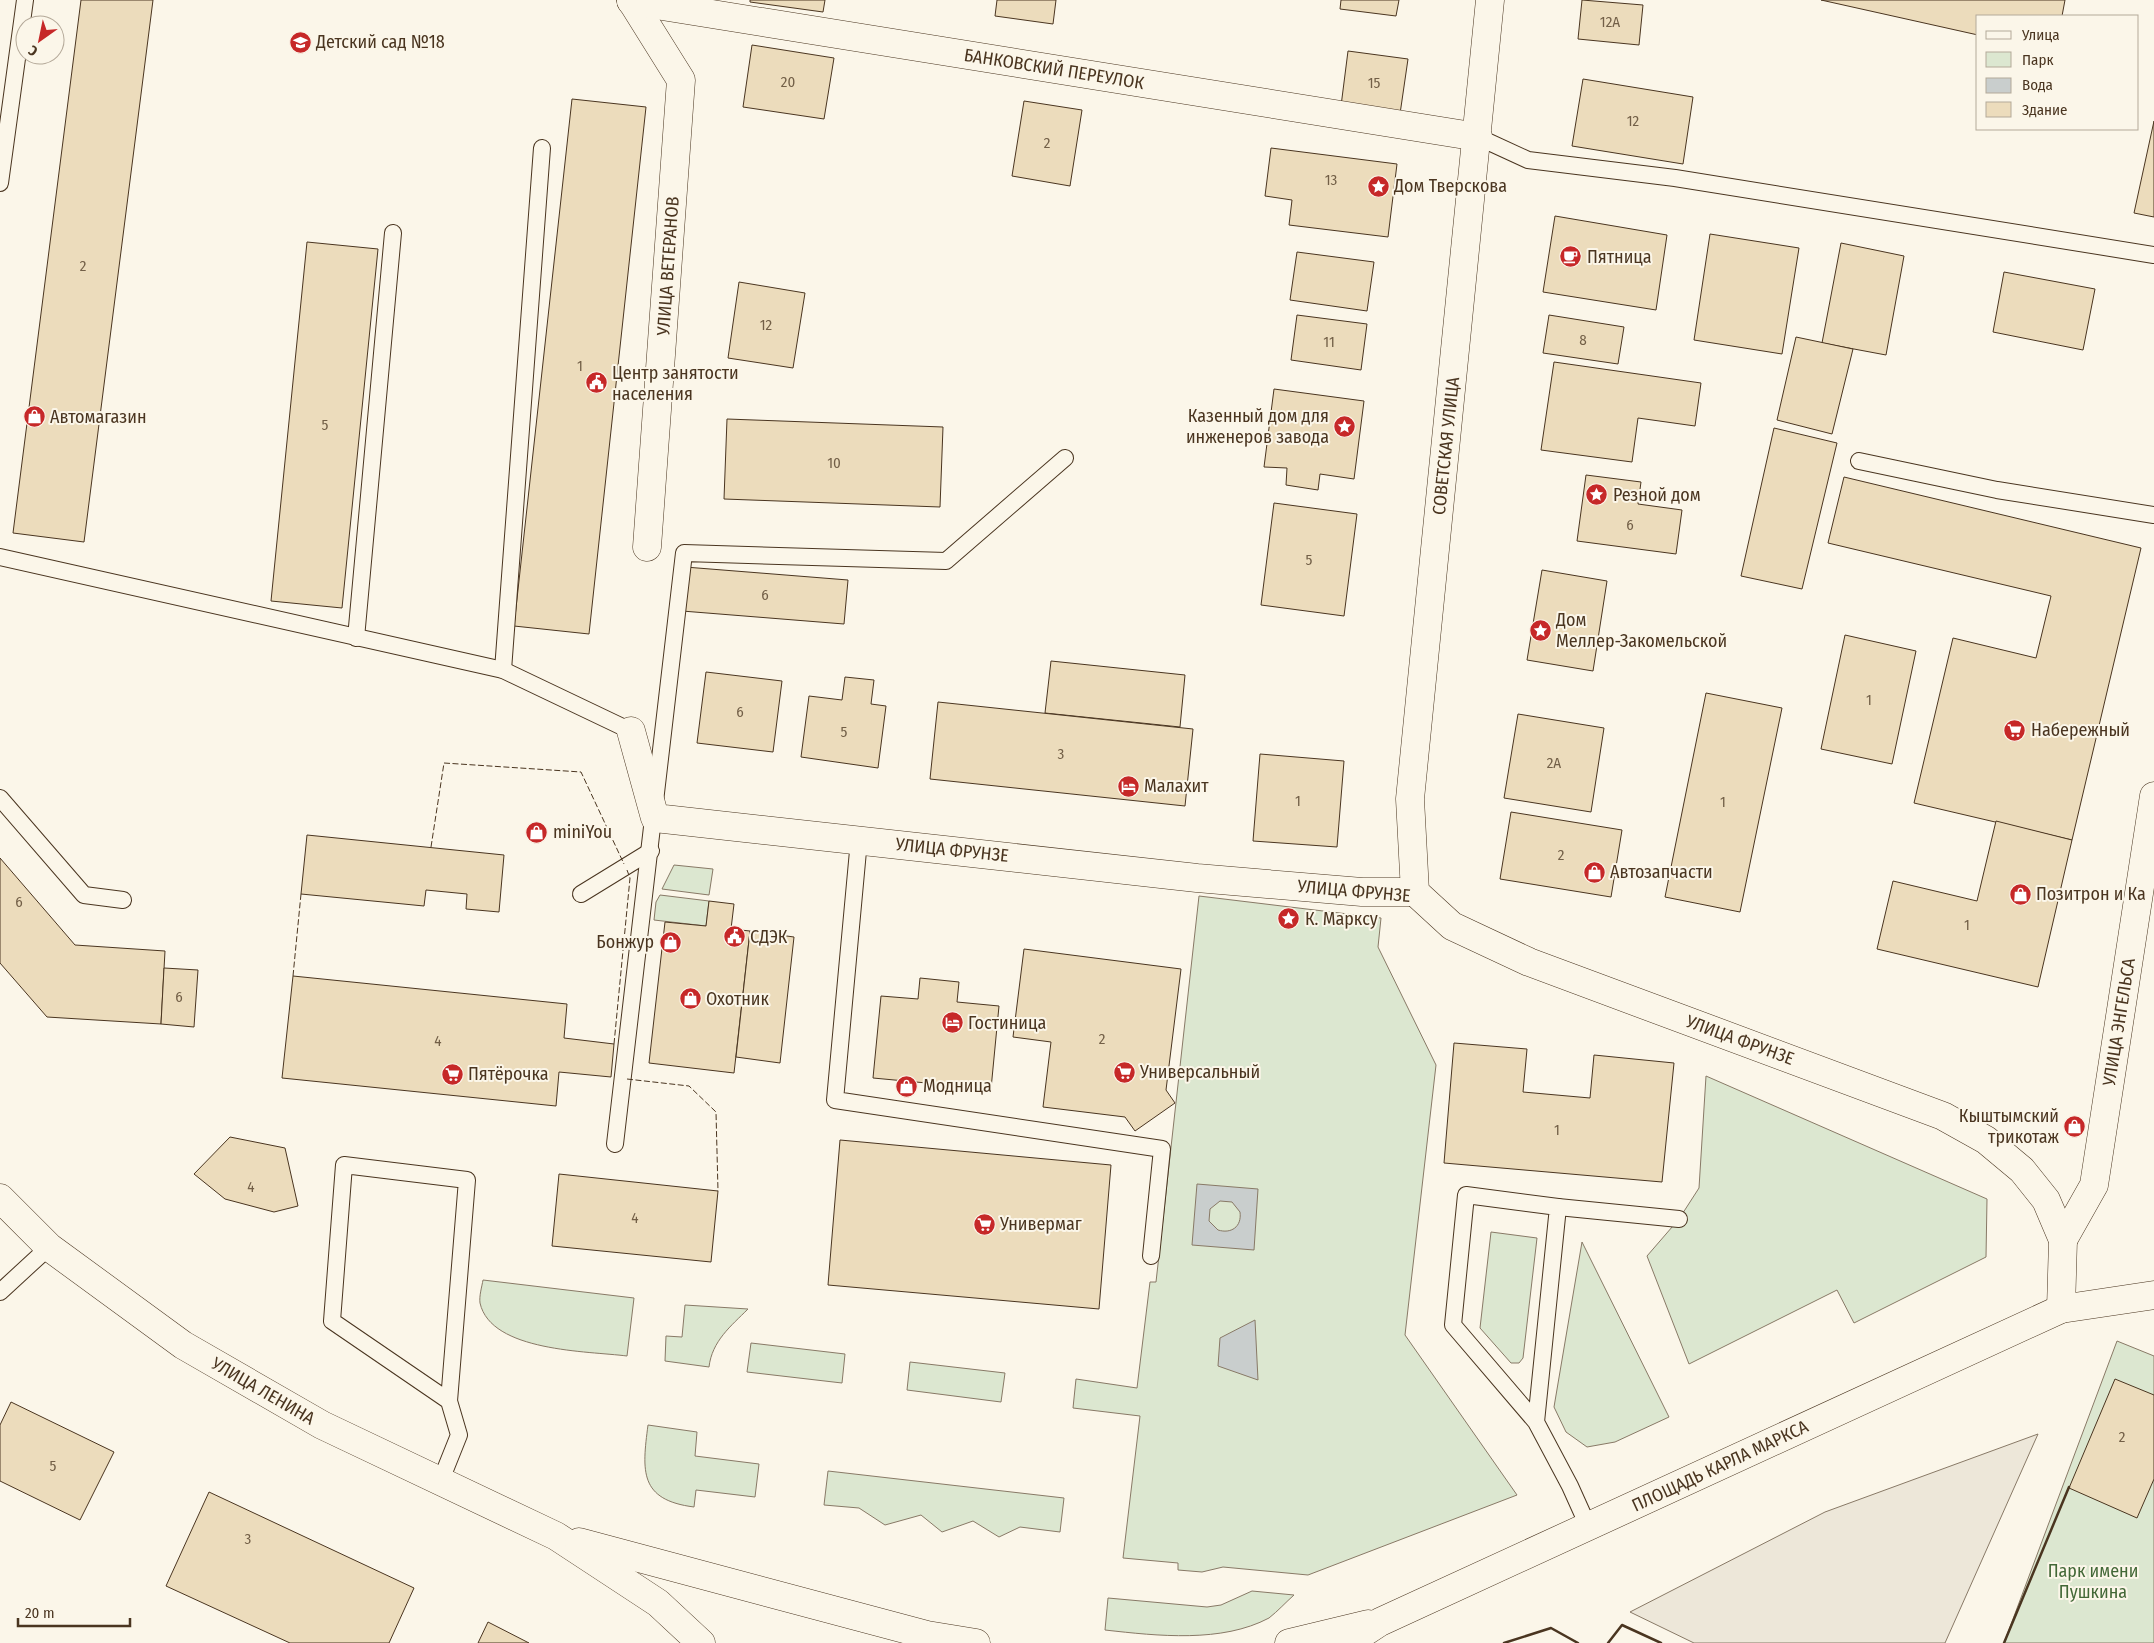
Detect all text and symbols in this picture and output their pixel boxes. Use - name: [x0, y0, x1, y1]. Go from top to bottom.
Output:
- house number: 12А: [1600, 13, 1620, 31]
- north arrow: [15, 15, 65, 65]
- legend: [1976, 15, 2139, 130]
- text: Улица: [2021, 26, 2060, 44]
- school or university icon: Детский сад №18: [288, 30, 312, 54]
- place label: Детский сад №18: [315, 31, 445, 53]
- text: С: [25, 41, 41, 60]
- street label: БАНКОВСКИЙ ПЕРЕУЛОК: [962, 44, 1146, 94]
- text: Парк: [2022, 51, 2053, 69]
- house number: 20: [781, 73, 795, 91]
- house number: 15: [1368, 74, 1380, 92]
- text: Вода: [2022, 76, 2053, 94]
- text: Здание: [2022, 101, 2068, 119]
- house number: 12: [1627, 112, 1640, 130]
- house number: 2: [1044, 134, 1051, 152]
- house number: 13: [1325, 171, 1338, 189]
- place icon: Дом Тверскова: [1366, 174, 1390, 198]
- place label: Дом Тверскова: [1393, 175, 1507, 197]
- street label: УЛИЦА ВЕТЕРАНОВ: [652, 196, 684, 337]
- cafe icon: Пятница: [1559, 245, 1583, 269]
- place label: Пятница: [1587, 246, 1652, 268]
- house number: 2: [80, 257, 87, 275]
- house number: 12: [760, 316, 773, 334]
- house number: 8: [1579, 331, 1587, 349]
- house number: 11: [1323, 333, 1335, 351]
- house number: 1: [577, 357, 583, 375]
- place label: Центр занятости населения: [612, 362, 739, 405]
- public building icon: Центр занятости населения: [584, 371, 608, 395]
- street label: СОВЕТСКАЯ УЛИЦА: [1428, 375, 1464, 516]
- shop icon: Автомагазин: [22, 405, 46, 429]
- place label: Казенный дом для инженеров завода: [1186, 405, 1329, 448]
- place label: Автомагазин: [50, 406, 147, 428]
- place icon: Казенный дом для инженеров завода: [1333, 414, 1357, 438]
- house number: 5: [322, 416, 329, 434]
- house number: 10: [827, 454, 841, 472]
- place icon: Резной дом: [1585, 483, 1609, 507]
- place label: Резной дом: [1613, 484, 1701, 506]
- house number: 6: [1626, 516, 1634, 534]
- house number: 5: [1306, 551, 1313, 569]
- house number: 6: [761, 586, 769, 604]
- place label: Дом Меллер-Закомельской: [1555, 609, 1727, 652]
- place icon: Дом Меллер-Закомельской: [1528, 618, 1552, 642]
- house number: 1: [1866, 691, 1872, 709]
- house number: 6: [736, 703, 744, 721]
- supermarket icon: Набережный: [2003, 718, 2027, 742]
- place label: Набережный: [2031, 719, 2130, 741]
- house number: 5: [841, 723, 848, 741]
- house number: 3: [1058, 745, 1065, 763]
- house number: 2А: [1547, 754, 1561, 772]
- hotel icon: Малахит: [1116, 774, 1140, 798]
- place label: Малахит: [1144, 775, 1209, 797]
- house number: 1: [1295, 792, 1301, 810]
- house number: 1: [1720, 793, 1726, 811]
- shop icon: miniYou: [525, 820, 549, 844]
- place label: miniYou: [553, 821, 612, 843]
- street label: УЛИЦА ФРУНЗЕ: [893, 833, 1010, 867]
- house number: 2: [1558, 846, 1565, 864]
- shop icon: Автозапчасти: [1582, 860, 1606, 884]
- place label: Автозапчасти: [1610, 861, 1713, 883]
- street label: УЛИЦА ФРУНЗЕ: [1296, 875, 1411, 907]
- shop icon: Позитрон и Ка: [2008, 882, 2032, 906]
- place label: Позитрон и Ка: [2036, 883, 2146, 905]
- house number: 6: [15, 893, 23, 911]
- place icon: К. Марксу: [1277, 907, 1301, 931]
- place label: К. Марксу: [1305, 908, 1378, 930]
- house number: 1: [1964, 916, 1970, 934]
- public building icon: СДЭК: [722, 925, 746, 949]
- place label: СДЭК: [750, 926, 788, 948]
- shop icon: Бонжур: [658, 930, 682, 954]
- place label: Бонжур: [596, 931, 654, 953]
- street label: УЛИЦА ЭНГЕЛЬСА: [2098, 956, 2140, 1089]
- shop icon: Охотник: [678, 987, 702, 1011]
- house number: 6: [175, 988, 183, 1006]
- place label: Охотник: [706, 988, 769, 1010]
- street label: УЛИЦА ФРУНЗЕ: [1682, 1010, 1797, 1070]
- hotel icon: Гостиница: [940, 1011, 964, 1035]
- place label: Гостиница: [968, 1012, 1046, 1034]
- house number: 2: [1099, 1030, 1106, 1048]
- house number: 4: [434, 1032, 442, 1050]
- supermarket icon: Универсальный: [1112, 1060, 1136, 1084]
- place label: Универсальный: [1139, 1061, 1260, 1083]
- supermarket icon: Пятёрочка: [440, 1062, 464, 1086]
- place label: Пятёрочка: [468, 1063, 549, 1085]
- shop icon: Модница: [895, 1074, 919, 1098]
- place label: Модница: [923, 1075, 992, 1097]
- place label: Кыштымский трикотаж: [1959, 1105, 2059, 1148]
- shop icon: Кыштымский трикотаж: [2063, 1114, 2087, 1138]
- house number: 1: [1554, 1121, 1560, 1139]
- house number: 4: [247, 1178, 255, 1196]
- house number: 4: [631, 1209, 639, 1227]
- supermarket icon: Универмаг: [972, 1212, 996, 1236]
- place label: Универмаг: [999, 1213, 1082, 1235]
- street label: УЛИЦА ЛЕНИНА: [207, 1352, 319, 1430]
- street label: ПЛОЩАДЬ КАРЛА МАРКСА: [1628, 1415, 1812, 1517]
- house number: 2: [2119, 1428, 2126, 1446]
- house number: 5: [50, 1457, 57, 1475]
- house number: 3: [245, 1530, 252, 1548]
- park label: Парк имени Пушкина: [2048, 1560, 2138, 1603]
- scale bar: [18, 1596, 130, 1628]
- text: 20 m: [25, 1604, 55, 1622]

